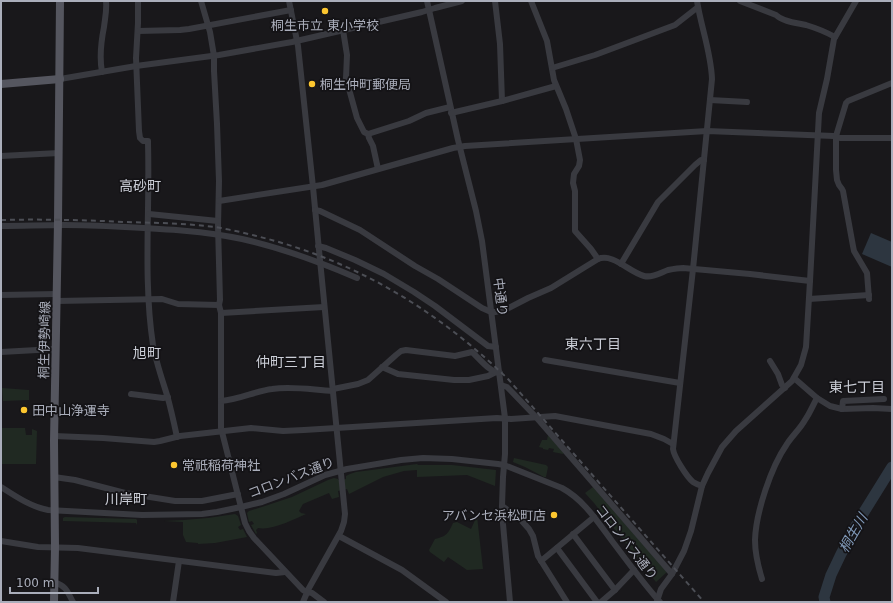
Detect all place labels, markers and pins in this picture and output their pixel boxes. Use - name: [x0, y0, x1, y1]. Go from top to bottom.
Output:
- marker: 桐生市立 東小学校: [320, 6, 330, 16]
- place label: 桐生市立 東小学校: [271, 18, 379, 33]
- place label: 桐生仲町郵便局: [320, 77, 411, 92]
- marker: 桐生仲町郵便局: [307, 79, 317, 89]
- place label: 田中山浄運寺: [32, 403, 110, 418]
- marker: 田中山浄運寺: [19, 405, 29, 415]
- place label: 常祇稲荷神社: [182, 458, 260, 473]
- marker: 常祇稲荷神社: [169, 460, 179, 470]
- place label: アバンセ浜松町店: [442, 508, 546, 523]
- marker: アバンセ浜松町店: [549, 510, 559, 520]

